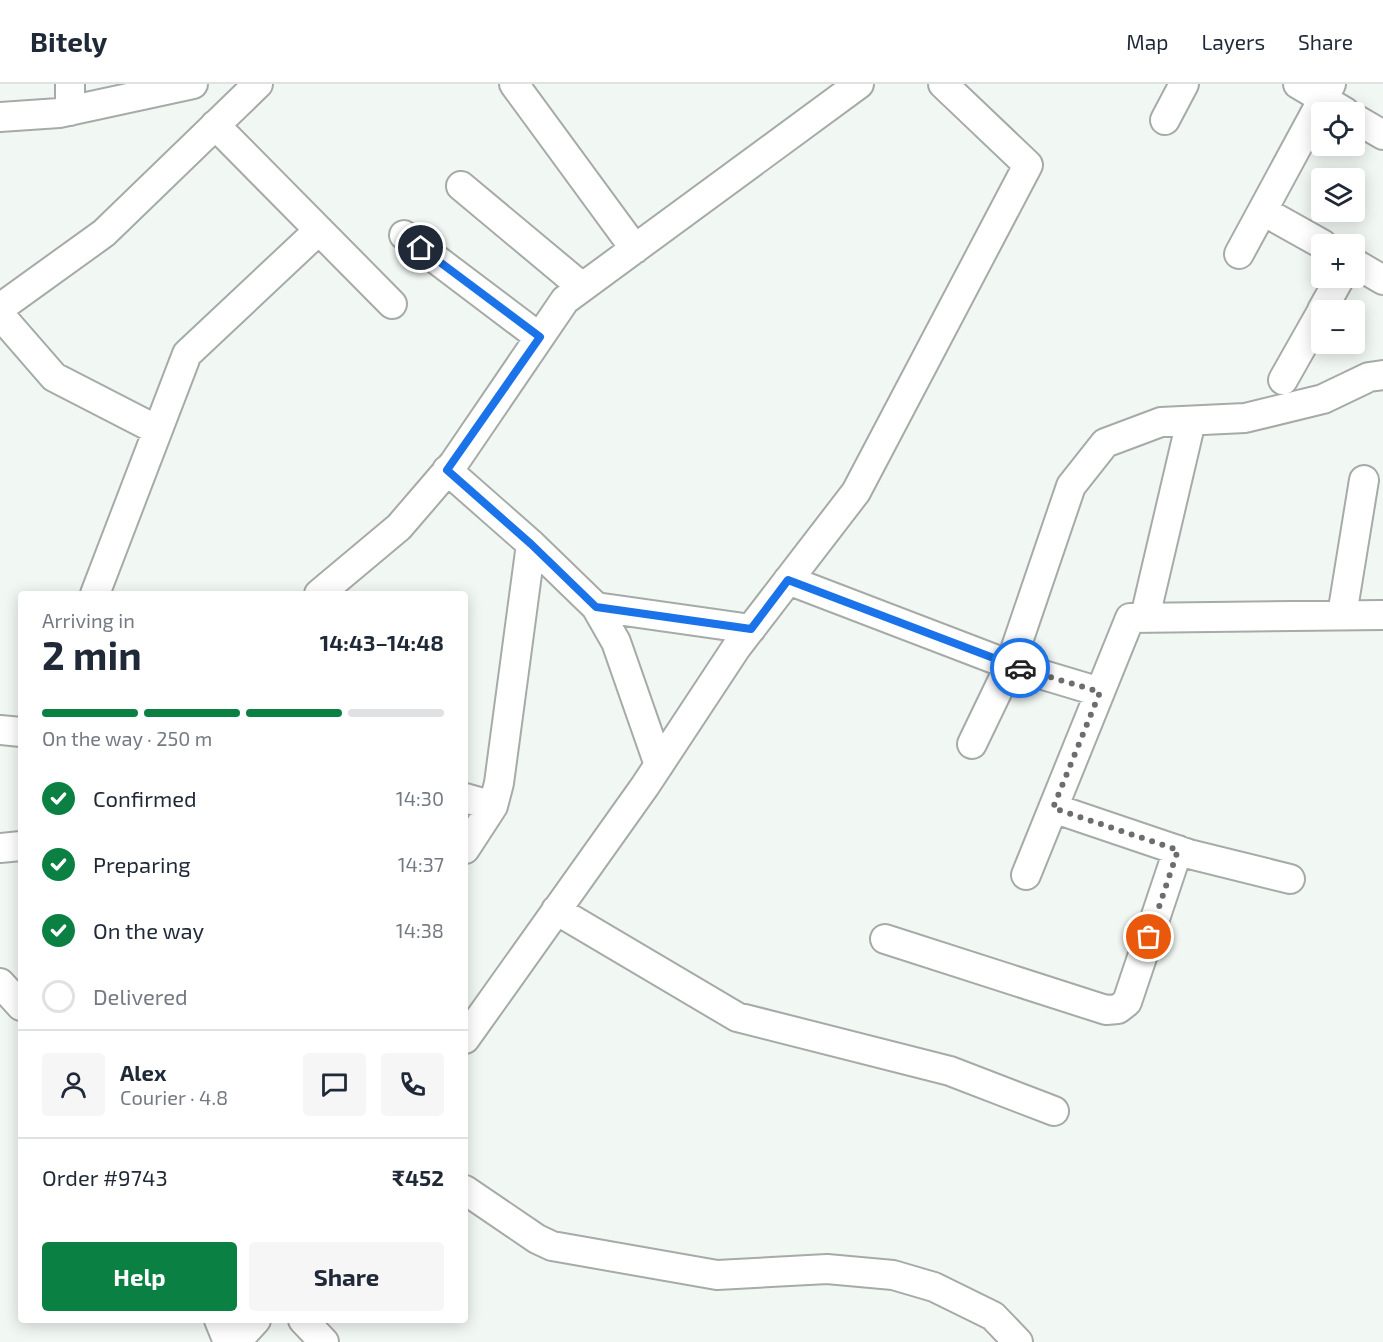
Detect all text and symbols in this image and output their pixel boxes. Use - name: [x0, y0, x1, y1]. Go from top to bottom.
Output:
- text: Bitely: [30, 24, 107, 58]
- text: Map: [1126, 29, 1168, 54]
- text: Layers: [1201, 29, 1265, 54]
- text: Share: [1298, 29, 1353, 54]
- map controls: [1311, 102, 1365, 354]
- button: locate: [1311, 102, 1365, 156]
- button: layers: [1311, 168, 1365, 222]
- pin: [395, 222, 446, 273]
- icon: home: [404, 231, 437, 264]
- button: +: [1311, 234, 1365, 288]
- button: −: [1311, 300, 1365, 354]
- text: Arriving in: [42, 608, 135, 632]
- text: 14:43–14:48: [320, 629, 444, 655]
- text: 2 min: [42, 631, 142, 678]
- courier: [990, 638, 1050, 698]
- icon: car: [1004, 652, 1037, 685]
- text: On the way · 250 m: [42, 726, 212, 750]
- icon: check: [42, 782, 75, 815]
- text: Confirmed: [93, 785, 197, 811]
- text: 14:30: [396, 786, 444, 810]
- icon: check: [42, 848, 75, 881]
- text: Preparing: [93, 851, 191, 877]
- text: 14:37: [398, 852, 444, 876]
- pin: [1123, 911, 1174, 962]
- icon: check: [42, 914, 75, 947]
- text: On the way: [93, 917, 204, 943]
- text: 14:38: [396, 918, 444, 942]
- icon: bag: [1132, 920, 1165, 953]
- text: Delivered: [93, 983, 188, 1009]
- button: person: [42, 1053, 105, 1116]
- button: chat: [303, 1053, 366, 1116]
- button: phone: [381, 1053, 444, 1116]
- text: Alex: [120, 1059, 166, 1085]
- text: Courier · 4.8: [120, 1085, 228, 1109]
- text: Order #9743: [42, 1164, 168, 1190]
- text: ₹452: [392, 1164, 444, 1190]
- button: Help: [42, 1242, 237, 1311]
- button: Share: [249, 1242, 444, 1311]

